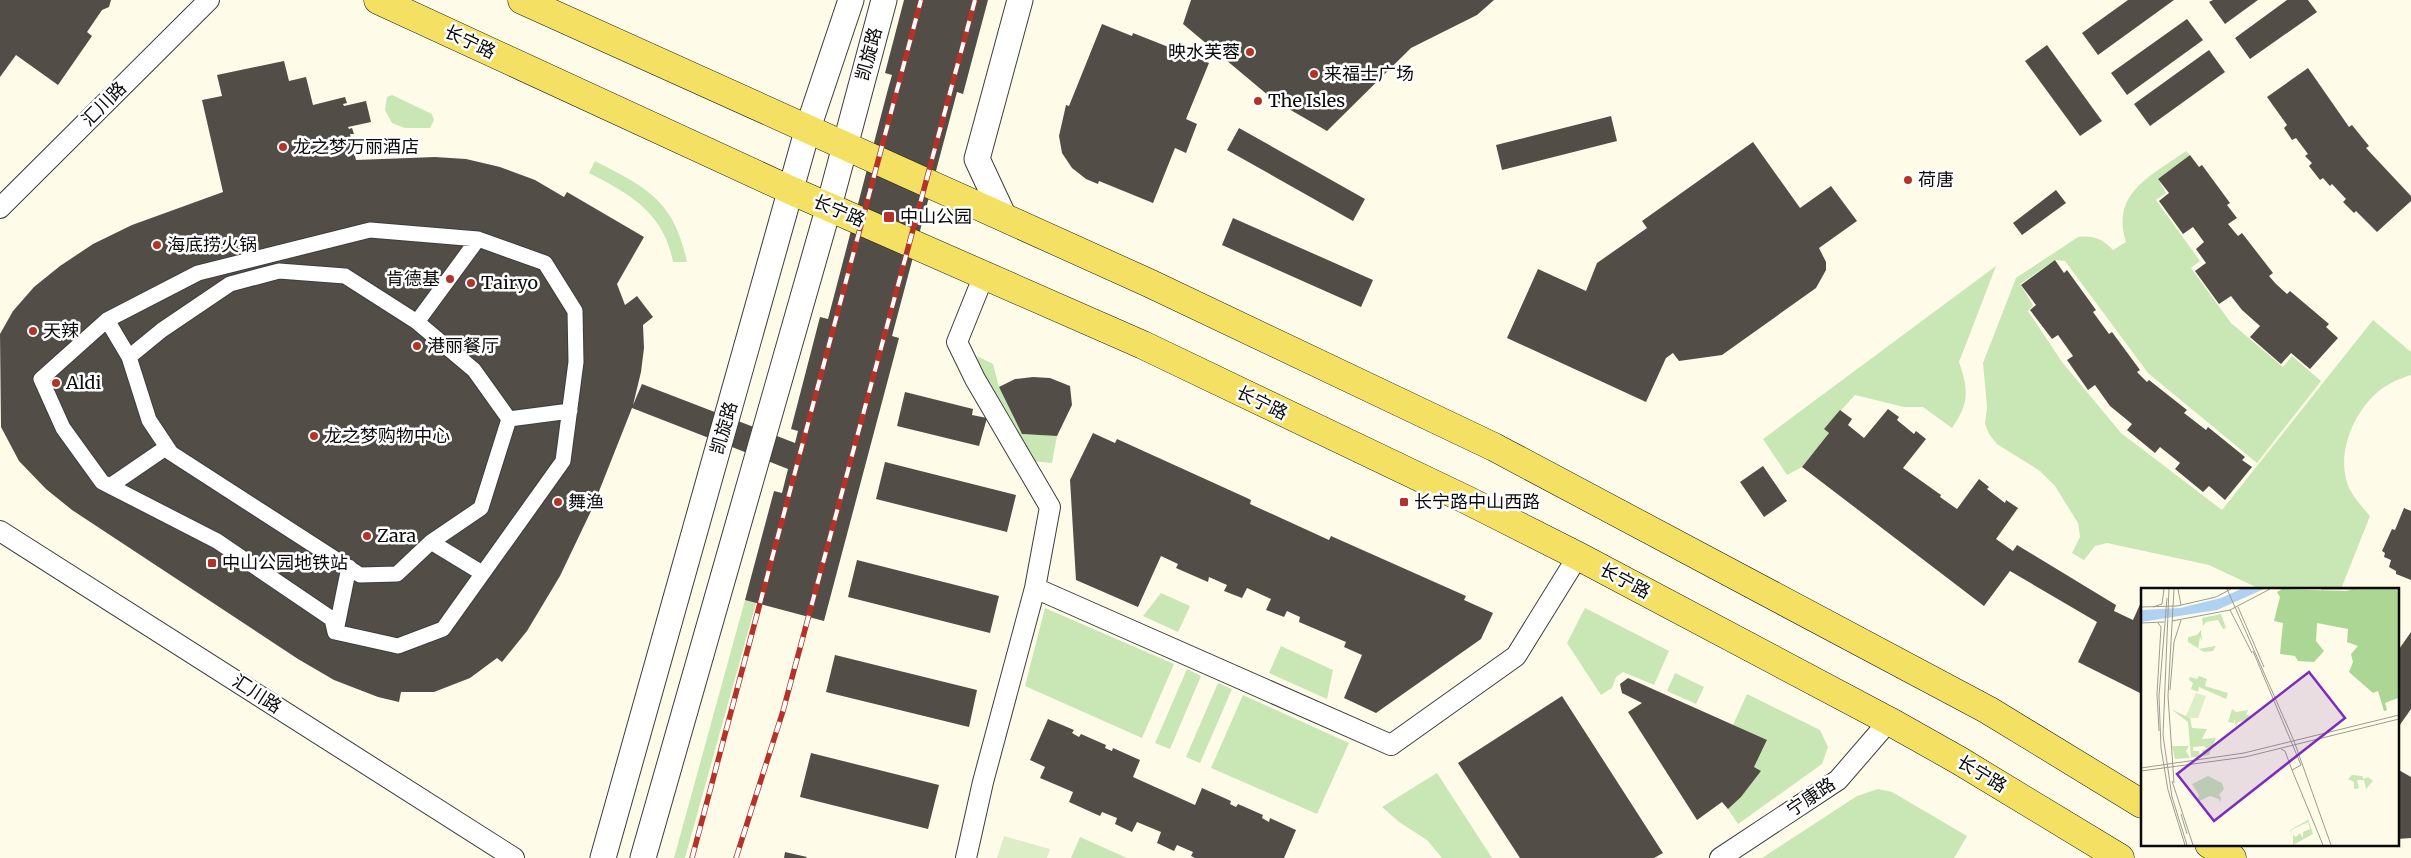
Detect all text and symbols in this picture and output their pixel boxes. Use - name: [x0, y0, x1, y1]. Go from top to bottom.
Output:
- street label: 长宁路: [441, 20, 500, 63]
- street label: 凯旋路: [850, 25, 887, 83]
- place label: 映水芙蓉: [1168, 40, 1240, 63]
- marker: 映水芙蓉: [1244, 46, 1256, 58]
- place label: 来福士广场: [1324, 62, 1414, 85]
- marker: 来福士广场: [1308, 68, 1320, 80]
- street label: 汇川路: [76, 76, 131, 131]
- place label: The Isles: [1268, 89, 1345, 112]
- marker: The Isles: [1252, 95, 1264, 107]
- place label: 龙之梦万丽酒店: [293, 135, 419, 158]
- marker: 龙之梦万丽酒店: [277, 141, 289, 153]
- place label: 荷唐: [1918, 168, 1954, 191]
- marker: 荷唐: [1902, 174, 1914, 186]
- street label: 长宁路: [810, 189, 869, 232]
- place label: 中山公园: [900, 205, 972, 228]
- marker: 中山公园: [882, 210, 896, 224]
- place label: 海底捞火锅: [167, 233, 257, 256]
- marker: 海底捞火锅: [151, 239, 163, 251]
- place label: 肯德基: [386, 267, 440, 290]
- place label: Tairyo: [481, 271, 538, 294]
- marker: 肯德基: [444, 273, 456, 285]
- marker: Tairyo: [465, 277, 477, 289]
- place label: 天辣: [43, 319, 79, 342]
- marker: 天辣: [27, 325, 39, 337]
- place label: 港丽餐厅: [427, 334, 499, 357]
- marker: 港丽餐厅: [411, 340, 423, 352]
- place label: Aldi: [65, 371, 101, 394]
- marker: Aldi: [50, 377, 62, 389]
- street label: 长宁路: [1233, 380, 1292, 425]
- street label: 凯旋路: [705, 399, 742, 457]
- place label: 龙之梦购物中心: [324, 424, 450, 447]
- marker: 龙之梦购物中心: [308, 430, 320, 442]
- place label: 舞渔: [568, 490, 604, 513]
- place label: 长宁路中山西路: [1414, 490, 1540, 513]
- marker: 舞渔: [552, 496, 564, 508]
- marker: 长宁路中山西路: [1398, 496, 1410, 508]
- place label: Zara: [377, 524, 416, 547]
- marker: Zara: [361, 530, 373, 542]
- place label: 中山公园地铁站: [222, 551, 348, 574]
- marker: 中山公园地铁站: [206, 557, 218, 569]
- street label: 长宁路: [1596, 558, 1654, 603]
- inset map: [2141, 588, 2398, 846]
- street label: 汇川路: [228, 669, 286, 718]
- street label: 长宁路: [1953, 750, 2011, 797]
- street label: 宁康路: [1782, 772, 1840, 821]

